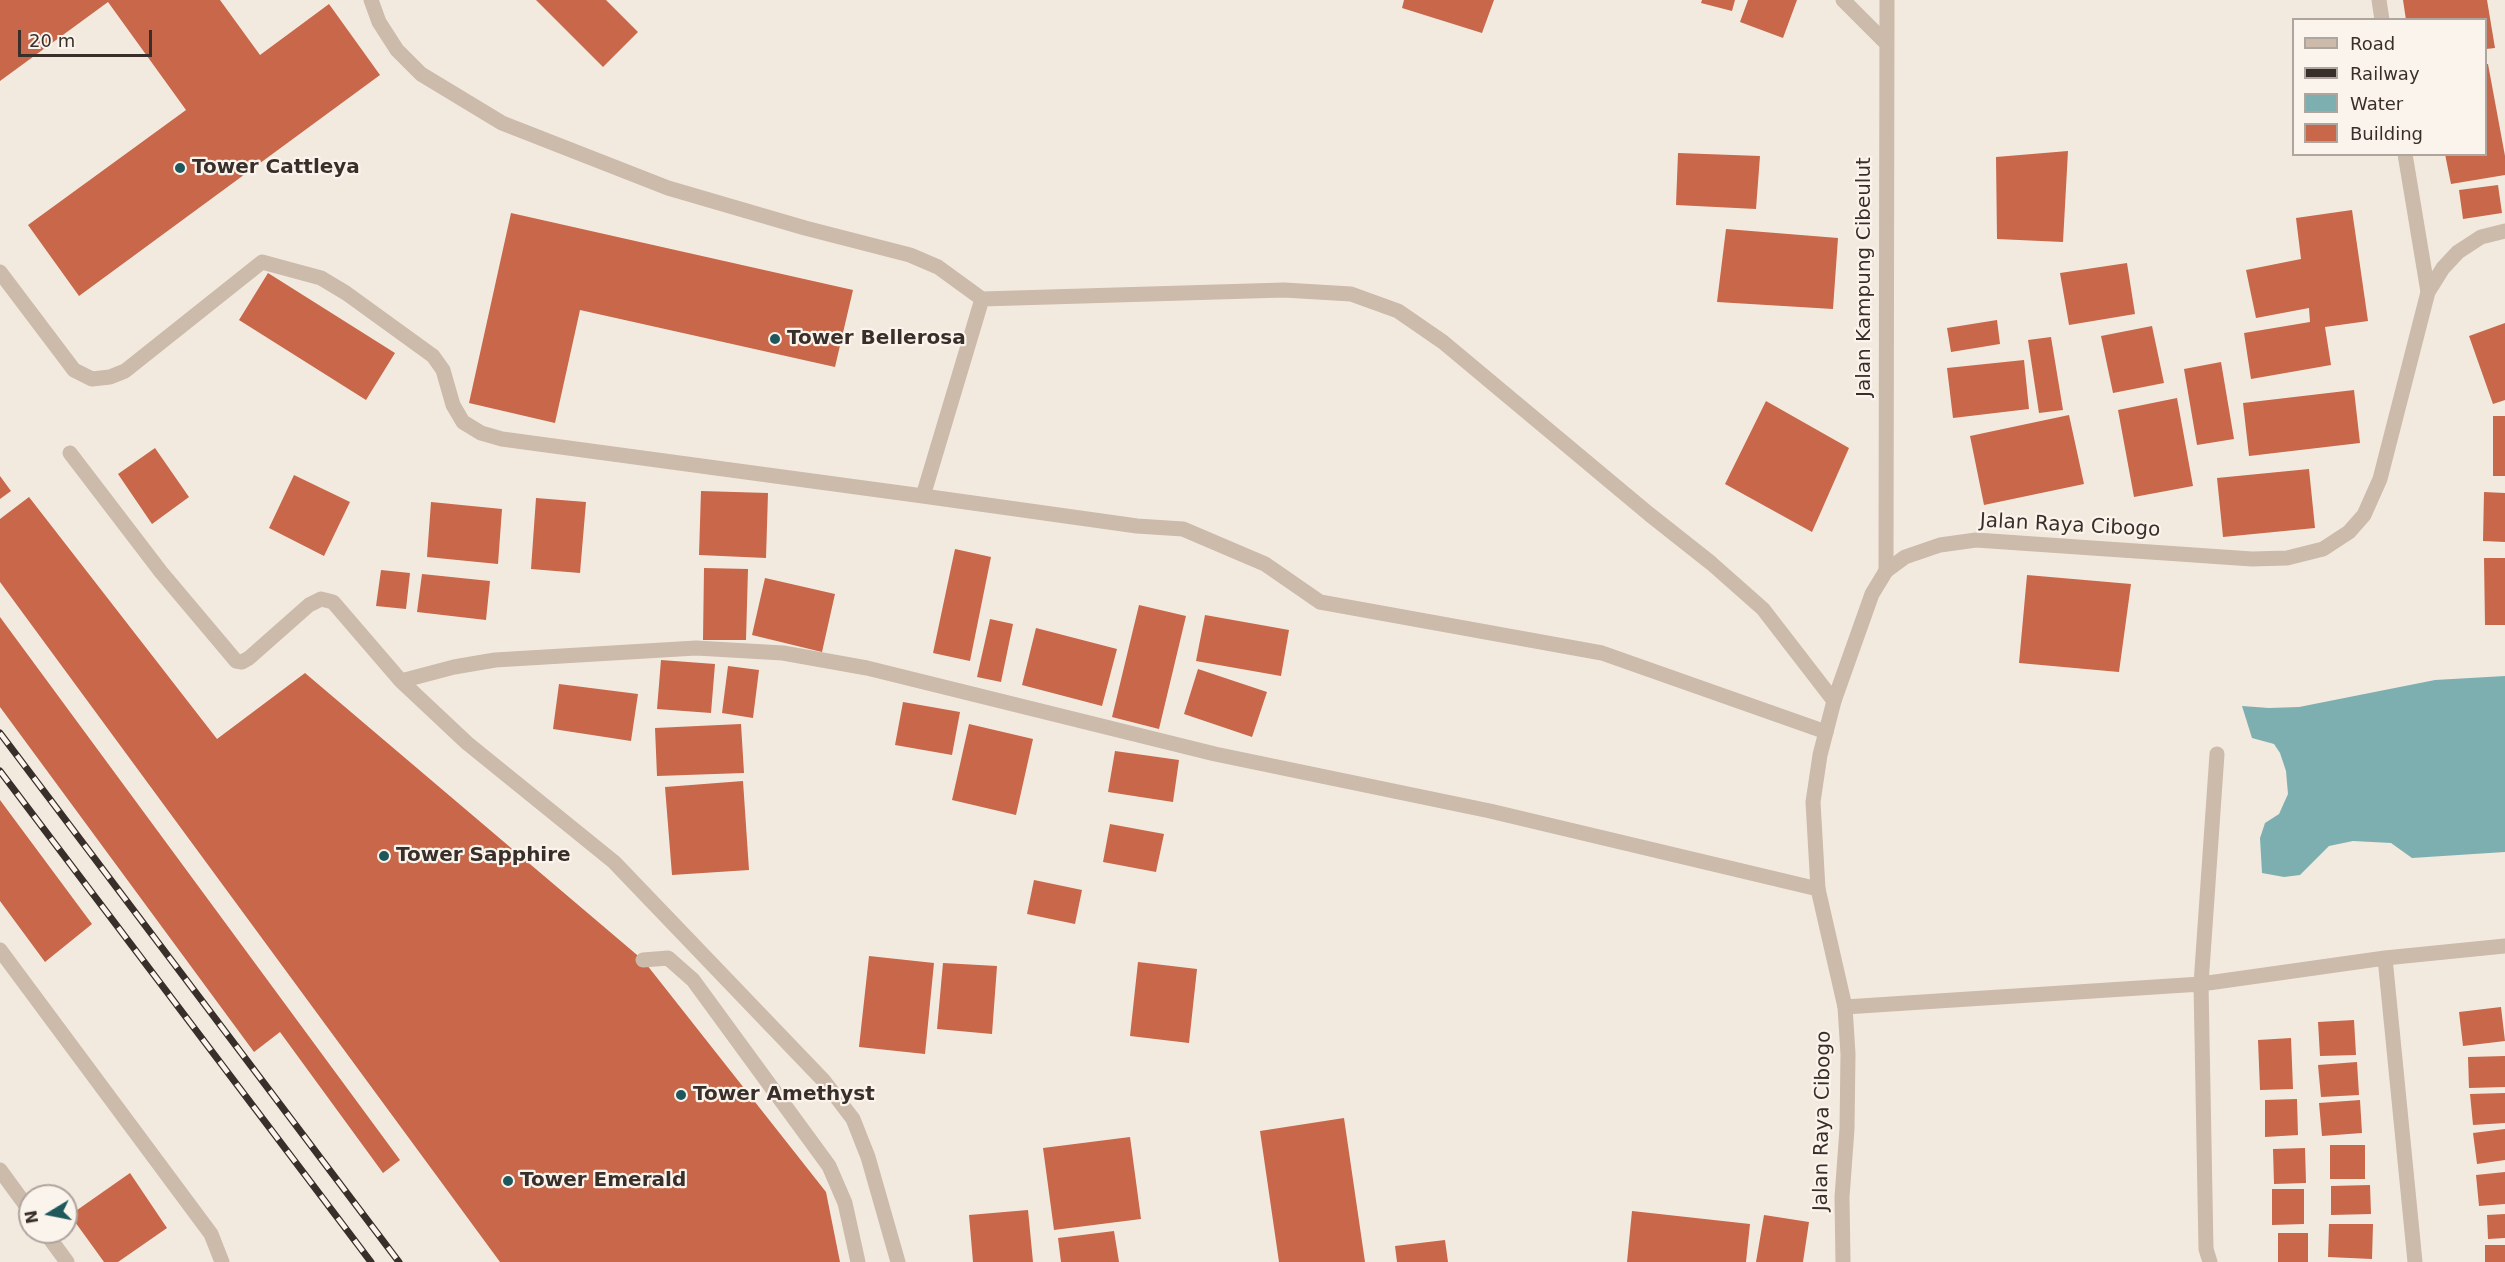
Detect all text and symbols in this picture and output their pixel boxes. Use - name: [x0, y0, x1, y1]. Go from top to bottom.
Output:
- scale bar: [21, 18, 154, 56]
- legend: [2292, 18, 2487, 156]
- text: 20 m: [29, 30, 75, 51]
- text: Road: [2350, 33, 2395, 54]
- text: Railway: [2350, 63, 2420, 84]
- text: Water: [2350, 93, 2403, 114]
- text: Building: [2350, 123, 2423, 144]
- place label: Tower Cattleya: [192, 156, 360, 180]
- street label: Jalan Kampung Cibeulut: [1853, 157, 1877, 397]
- marker: Tower Cattleya: [173, 161, 187, 175]
- place label: Tower Bellerosa: [787, 327, 966, 351]
- marker: Tower Bellerosa: [768, 332, 782, 346]
- street label: Jalan Raya Cibogo: [1979, 509, 2161, 543]
- place label: Tower Sapphire: [396, 844, 571, 868]
- marker: Tower Sapphire: [377, 849, 391, 863]
- street label: Jalan Raya Cibogo: [1809, 1031, 1837, 1211]
- place label: Tower Amethyst: [693, 1083, 875, 1107]
- marker: Tower Amethyst: [674, 1088, 688, 1102]
- place label: Tower Emerald: [520, 1169, 686, 1193]
- marker: Tower Emerald: [501, 1174, 515, 1188]
- north arrow: [18, 1184, 78, 1244]
- text: N: [21, 1209, 42, 1225]

